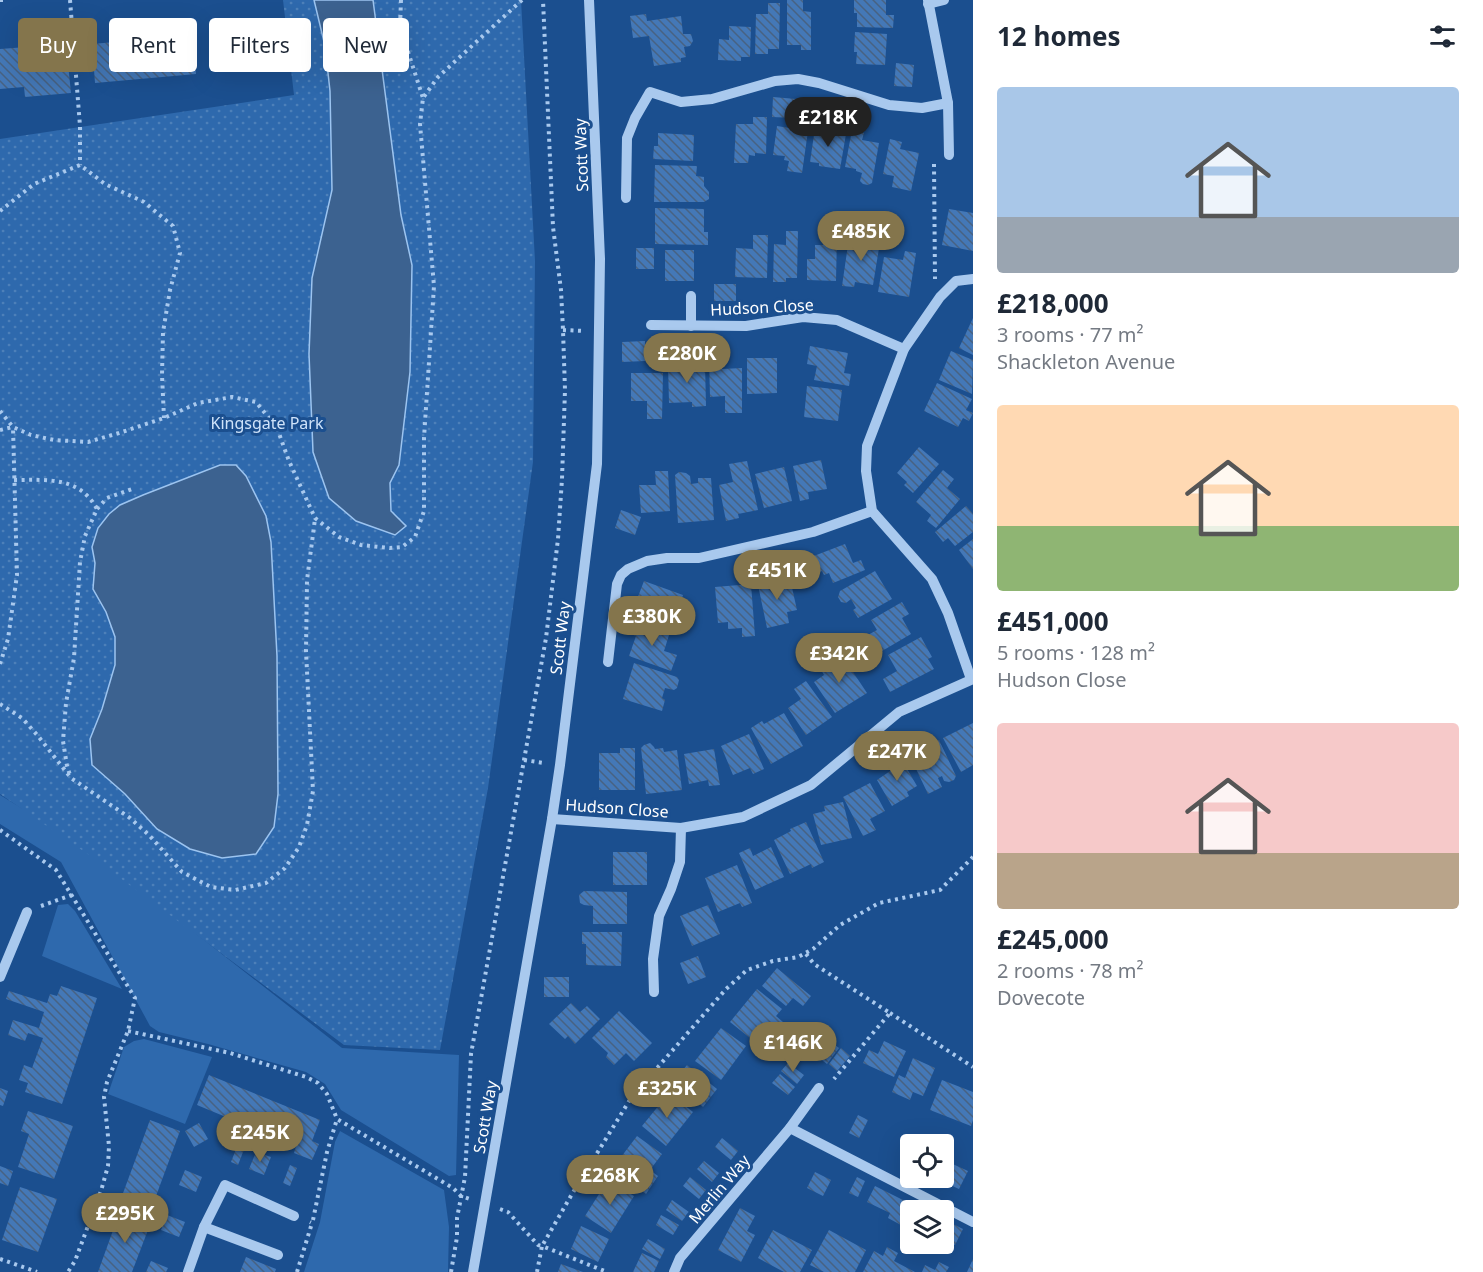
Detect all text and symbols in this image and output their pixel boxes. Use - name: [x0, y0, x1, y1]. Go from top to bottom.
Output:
- chip: Buy: [18, 18, 97, 72]
- chip: Rent: [109, 18, 197, 72]
- chip: Filters: [209, 18, 311, 72]
- chip: New: [323, 18, 409, 72]
- text: 12 homes: [997, 18, 1121, 54]
- icon: filters: [1426, 20, 1459, 53]
- pin: £218K: [786, 97, 870, 148]
- text: £218K: [798, 103, 858, 130]
- street label: Scott Way: [569, 117, 593, 192]
- icon: home: [1174, 126, 1282, 234]
- pin: £485K: [819, 211, 903, 262]
- text: £485K: [831, 217, 891, 244]
- text: £218,000: [997, 285, 1109, 321]
- street label: Hudson Close: [710, 293, 814, 321]
- text: 3 rooms · 77 m²: [997, 321, 1144, 348]
- pin: £280K: [645, 333, 729, 384]
- text: £280K: [657, 339, 717, 366]
- text: Shackleton Avenue: [997, 348, 1175, 375]
- park label: Kingsgate Park: [210, 412, 324, 434]
- icon: home: [1174, 444, 1282, 552]
- pin: £451K: [735, 550, 819, 601]
- text: £451K: [747, 556, 807, 583]
- pin: £380K: [610, 596, 694, 647]
- street label: Scott Way: [545, 599, 576, 676]
- text: £380K: [622, 602, 682, 629]
- text: £451,000: [997, 603, 1109, 639]
- pin: £342K: [797, 633, 881, 684]
- text: £342K: [809, 639, 869, 666]
- text: 5 rooms · 128 m²: [997, 639, 1155, 666]
- text: Hudson Close: [997, 666, 1126, 693]
- pin: £247K: [855, 731, 939, 782]
- text: £247K: [867, 737, 927, 764]
- icon: home: [1174, 762, 1282, 870]
- street label: Hudson Close: [565, 793, 669, 823]
- text: £245,000: [997, 921, 1109, 957]
- text: 2 rooms · 78 m²: [997, 957, 1144, 984]
- text: Dovecote: [997, 984, 1085, 1011]
- pin: £146K: [751, 1022, 835, 1073]
- text: £146K: [763, 1028, 823, 1055]
- pin: £325K: [625, 1068, 709, 1119]
- text: £325K: [637, 1074, 697, 1101]
- street label: Scott Way: [468, 1078, 502, 1155]
- pin: £245K: [218, 1112, 302, 1163]
- text: £245K: [230, 1118, 290, 1145]
- map controls: [900, 1134, 954, 1254]
- button: locate: [900, 1134, 954, 1188]
- street label: Merlin Way: [684, 1149, 755, 1228]
- pin: £268K: [568, 1155, 652, 1206]
- text: £268K: [580, 1161, 640, 1188]
- pin: £295K: [83, 1193, 167, 1244]
- text: £295K: [95, 1199, 155, 1226]
- button: layers: [900, 1200, 954, 1254]

